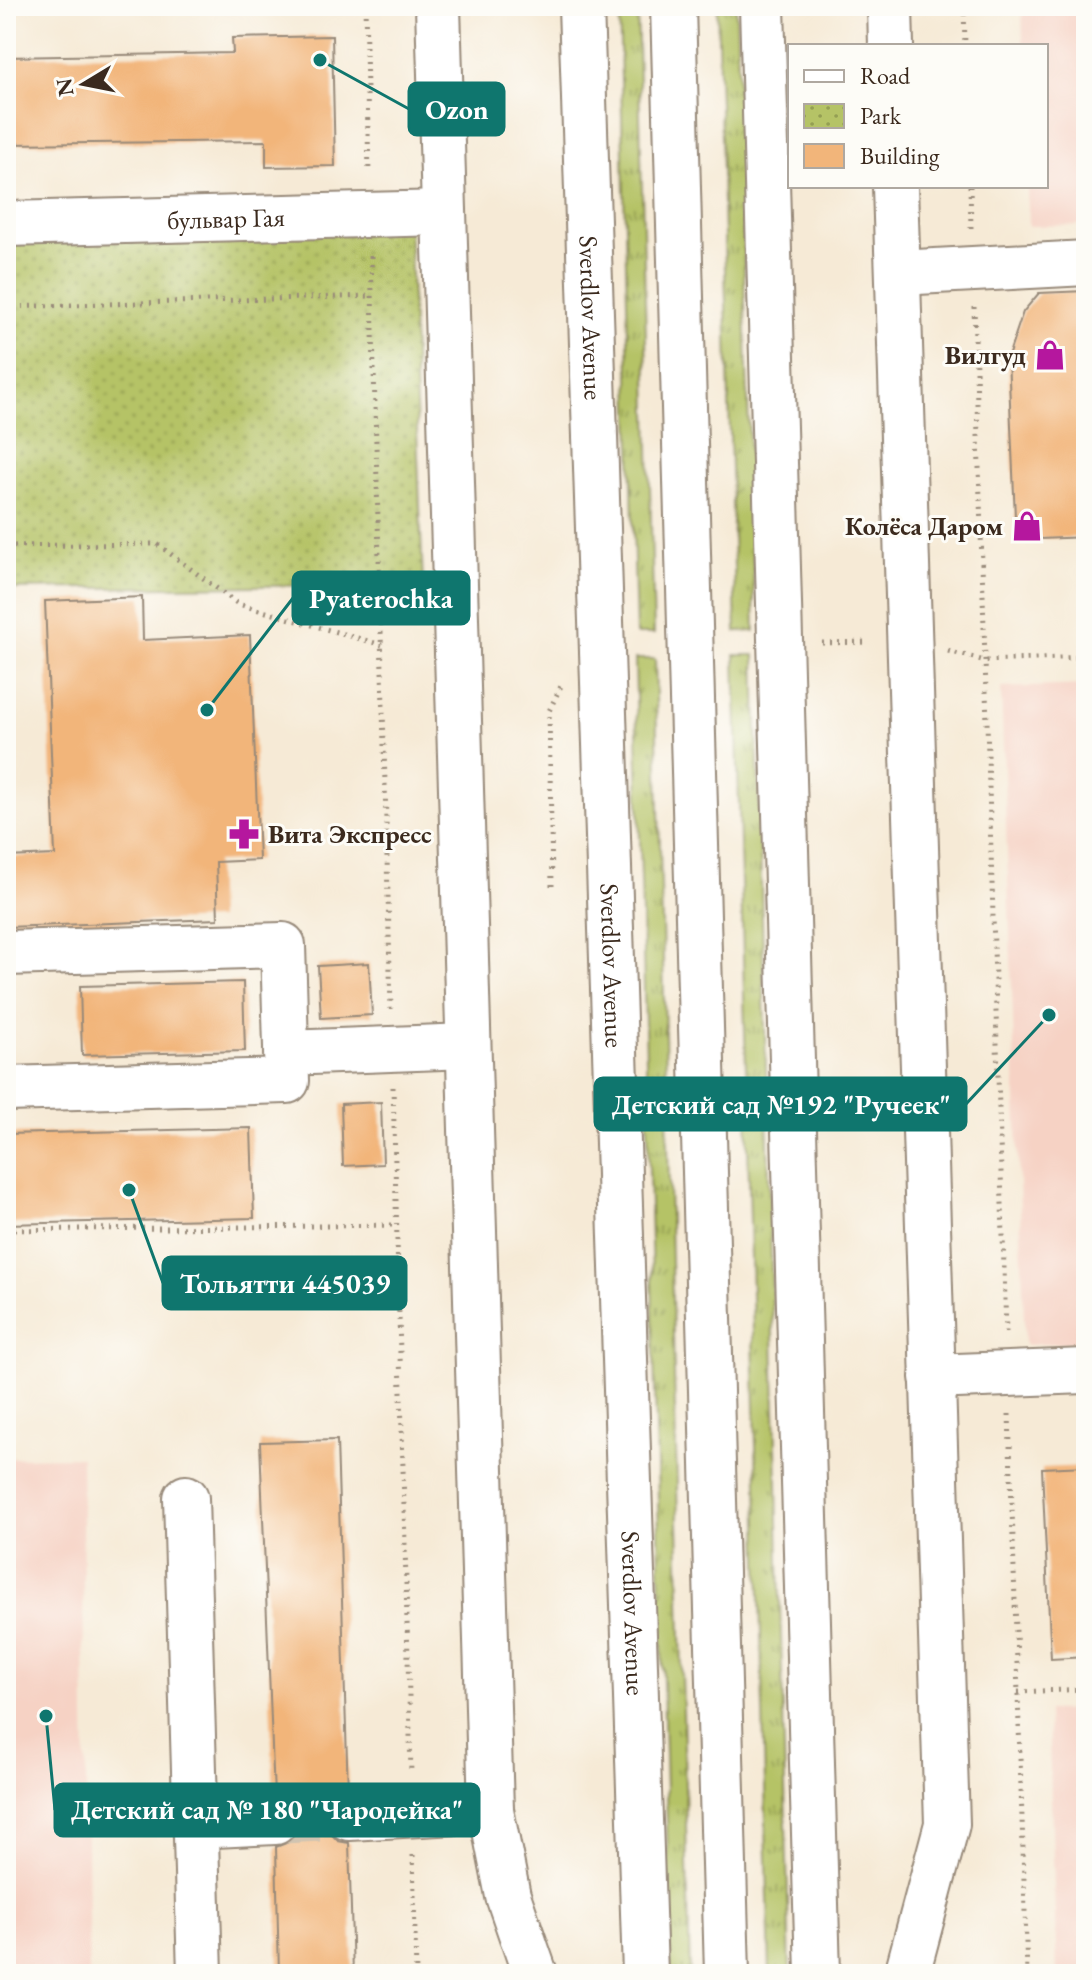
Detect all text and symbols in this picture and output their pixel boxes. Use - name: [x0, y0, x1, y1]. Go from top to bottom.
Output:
- north arrow: [44, 44, 124, 124]
- legend: [788, 44, 1048, 188]
- text: Road: [860, 60, 911, 91]
- text: N: [49, 76, 81, 99]
- callout: Ozon: [409, 83, 504, 135]
- text: Ozon: [425, 91, 489, 127]
- text: Park: [860, 100, 902, 131]
- text: Building: [860, 140, 940, 171]
- street label: бульвар Гая: [167, 200, 285, 237]
- street label: Sverdlov Avenue: [571, 235, 611, 401]
- place label: Вилгуд: [945, 338, 1026, 372]
- shop icon: Вилгуд: [1033, 338, 1067, 372]
- place label: Колёса Даром: [845, 509, 1003, 543]
- shop icon: Колёса Даром: [1010, 509, 1044, 543]
- callout: Pyaterochka: [293, 572, 469, 624]
- text: Pyaterochka: [309, 580, 454, 616]
- pharmacy icon: Вита Экспресс: [227, 817, 261, 851]
- place label: Вита Экспресс: [268, 817, 432, 851]
- street label: Sverdlov Avenue: [593, 883, 632, 1048]
- callout: Детский сад №192 "Ручеек": [595, 1078, 966, 1130]
- text: Детский сад №192 "Ручеек": [611, 1086, 951, 1122]
- callout: Тольятти 445039: [163, 1257, 406, 1309]
- text: Тольятти 445039: [180, 1265, 391, 1301]
- street label: Sverdlov Avenue: [614, 1530, 653, 1696]
- callout: Детский сад № 180 "Чародейка": [55, 1784, 479, 1836]
- text: Детский сад № 180 "Чародейка": [71, 1791, 463, 1827]

